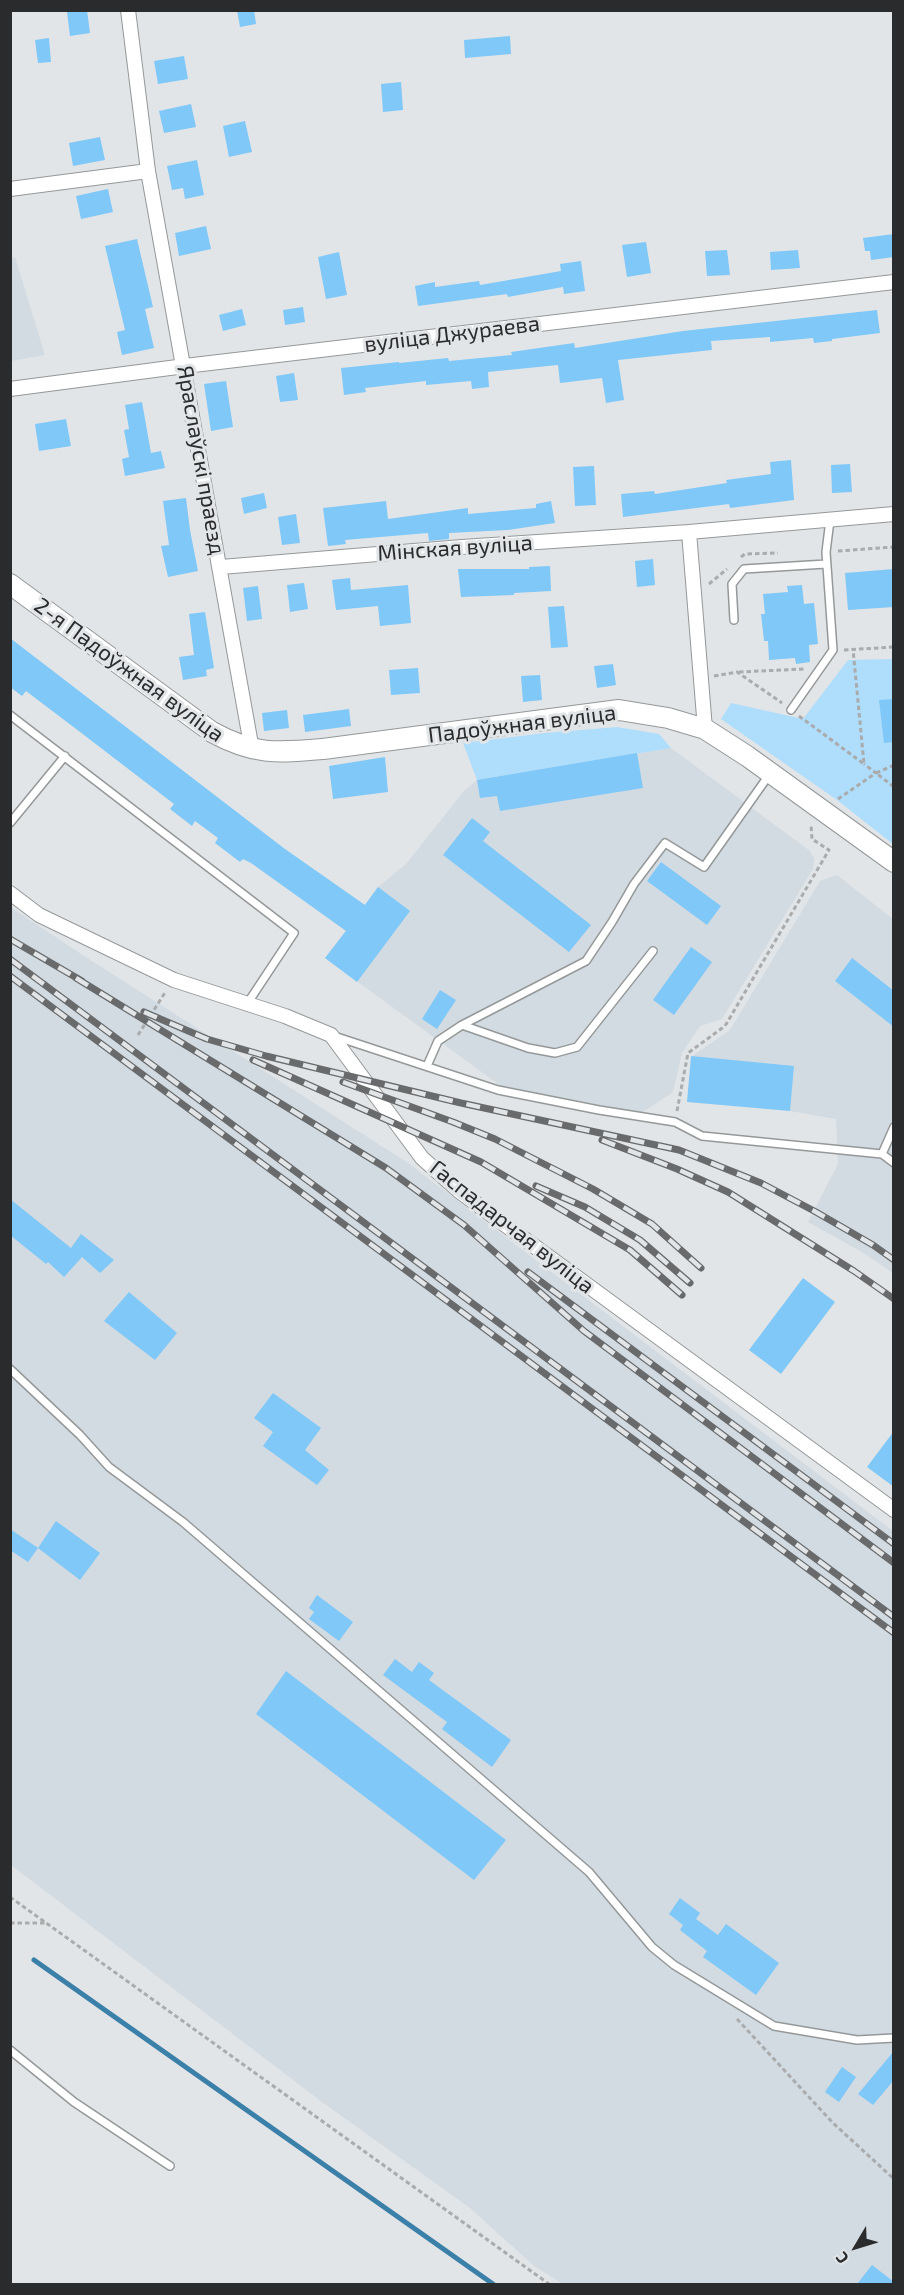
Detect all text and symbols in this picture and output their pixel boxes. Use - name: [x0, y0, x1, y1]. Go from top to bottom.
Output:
- street label: вуліца Джураева: [363, 310, 541, 358]
- street label: Яраслаўскі праезд: [171, 363, 231, 557]
- street label: Мінская вуліца: [377, 529, 533, 567]
- street label: 2-я Падоўжная вуліца: [29, 592, 229, 748]
- street label: Падоўжная вуліца: [427, 699, 617, 749]
- street label: Гаспадарчая вуліца: [425, 1155, 599, 1299]
- north arrow: [826, 2217, 886, 2277]
- text: С: [831, 2249, 852, 2268]

